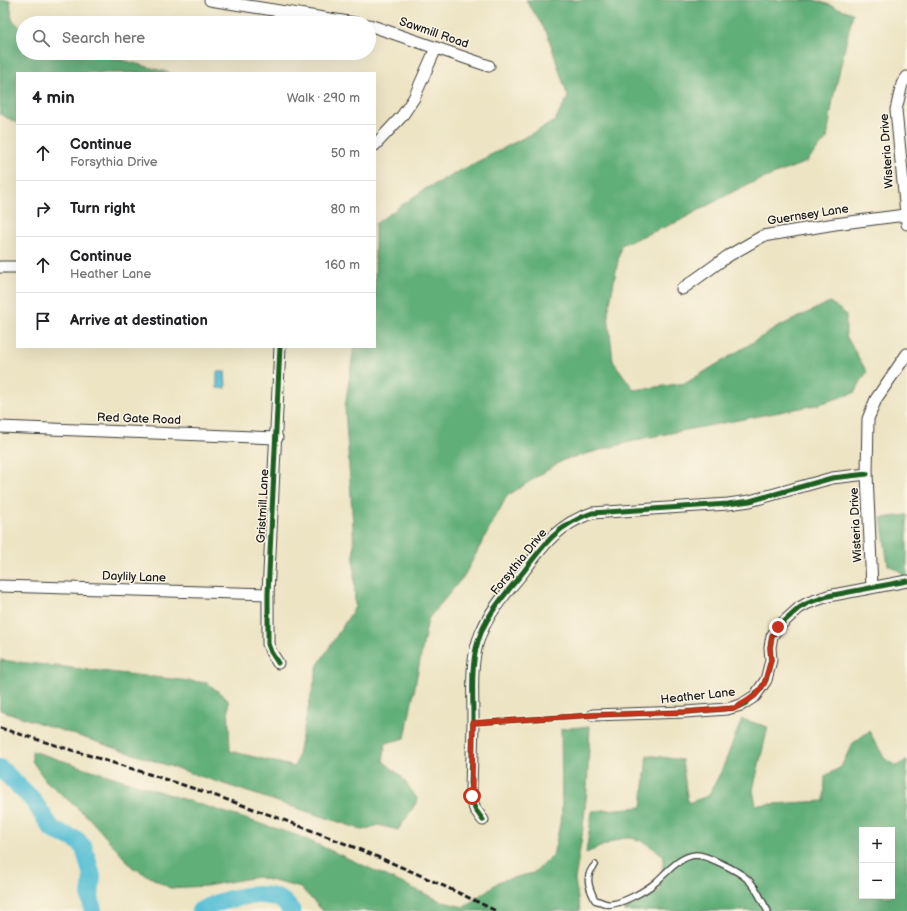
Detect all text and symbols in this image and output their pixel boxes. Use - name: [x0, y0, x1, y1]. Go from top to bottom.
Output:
- street label: Sawmill Road: [397, 14, 471, 52]
- search box: [16, 16, 376, 60]
- icon: search: [30, 27, 52, 49]
- text: Search here: [62, 29, 145, 48]
- text: 4 min: [32, 88, 75, 108]
- text: Walk · 290 m: [287, 90, 360, 106]
- street label: Wisteria Drive: [877, 113, 897, 189]
- text: Continue: [70, 135, 132, 154]
- icon: ahead: [32, 142, 54, 164]
- text: 50 m: [331, 145, 360, 161]
- text: Forsythia Drive: [70, 154, 158, 170]
- icon: right: [32, 198, 54, 220]
- text: Turn right: [70, 199, 135, 218]
- text: 80 m: [331, 201, 360, 217]
- street label: Guernsey Lane: [766, 201, 850, 229]
- text: Continue: [70, 247, 132, 266]
- icon: ahead: [32, 254, 54, 276]
- text: 160 m: [325, 257, 360, 273]
- text: Heather Lane: [70, 266, 151, 282]
- icon: arrive: [32, 310, 54, 332]
- text: Arrive at destination: [70, 311, 208, 330]
- street label: Red Gate Road: [97, 410, 181, 428]
- street label: Gristmill Lane: [254, 469, 272, 543]
- street label: Wisteria Drive: [847, 487, 865, 563]
- street label: Forsythia Drive: [488, 526, 550, 598]
- street label: Daylily Lane: [102, 568, 166, 586]
- route end: [769, 618, 787, 636]
- street label: Heather Lane: [660, 685, 736, 707]
- route start: [463, 787, 481, 805]
- map controls: [859, 827, 895, 899]
- button: +: [859, 827, 895, 863]
- button: −: [859, 863, 895, 899]

